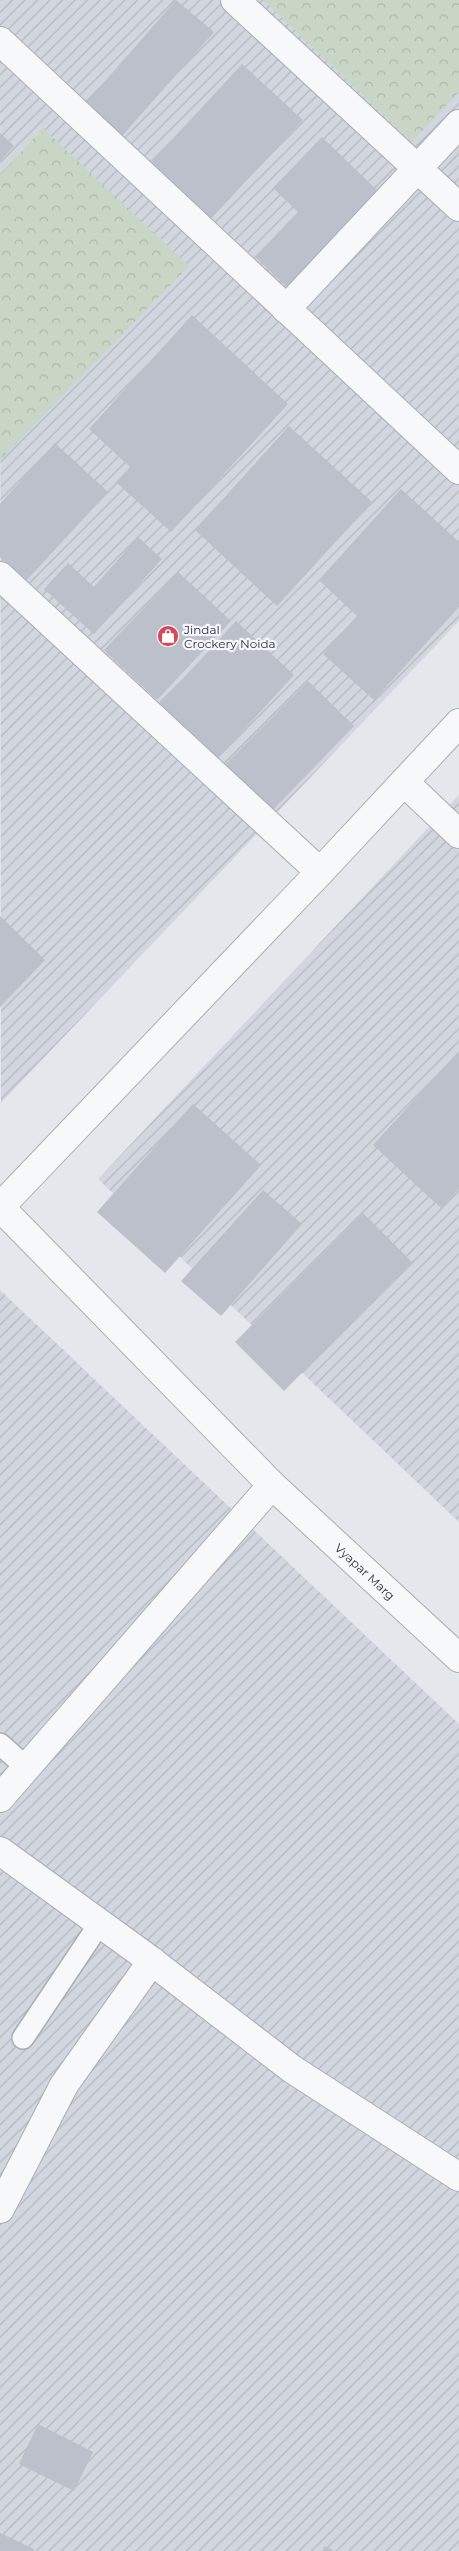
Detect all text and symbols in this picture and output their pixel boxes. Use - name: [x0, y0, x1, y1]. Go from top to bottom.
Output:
- place label: Jindal Crockery Noida: [183, 622, 276, 651]
- shop icon: Jindal Crockery Noida: [156, 624, 180, 648]
- street label: Vyapar Marg: [332, 1540, 398, 1603]

